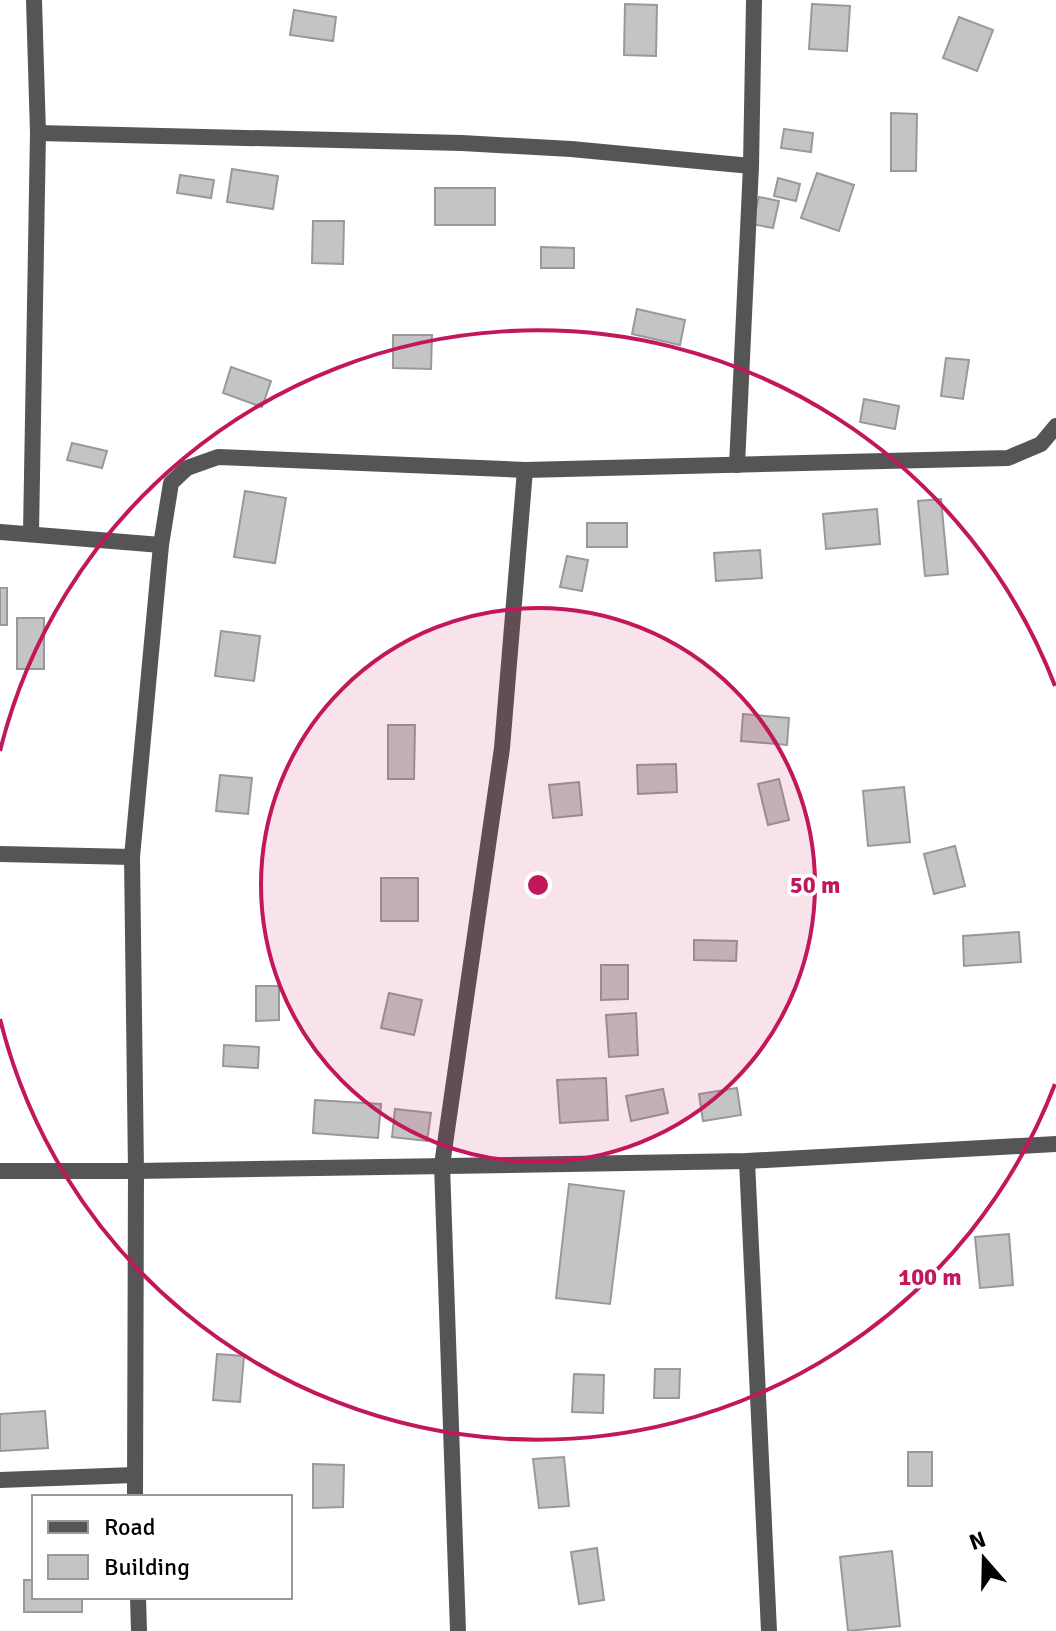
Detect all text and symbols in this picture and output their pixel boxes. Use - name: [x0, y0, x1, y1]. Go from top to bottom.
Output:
- text: 50 m: [790, 870, 840, 900]
- centre of rings: [524, 871, 552, 899]
- text: 100 m: [898, 1262, 962, 1292]
- legend: [32, 1495, 292, 1599]
- text: Road: [104, 1512, 155, 1542]
- north arrow: [944, 1519, 1024, 1599]
- text: N: [966, 1525, 989, 1556]
- text: Building: [104, 1552, 190, 1582]

